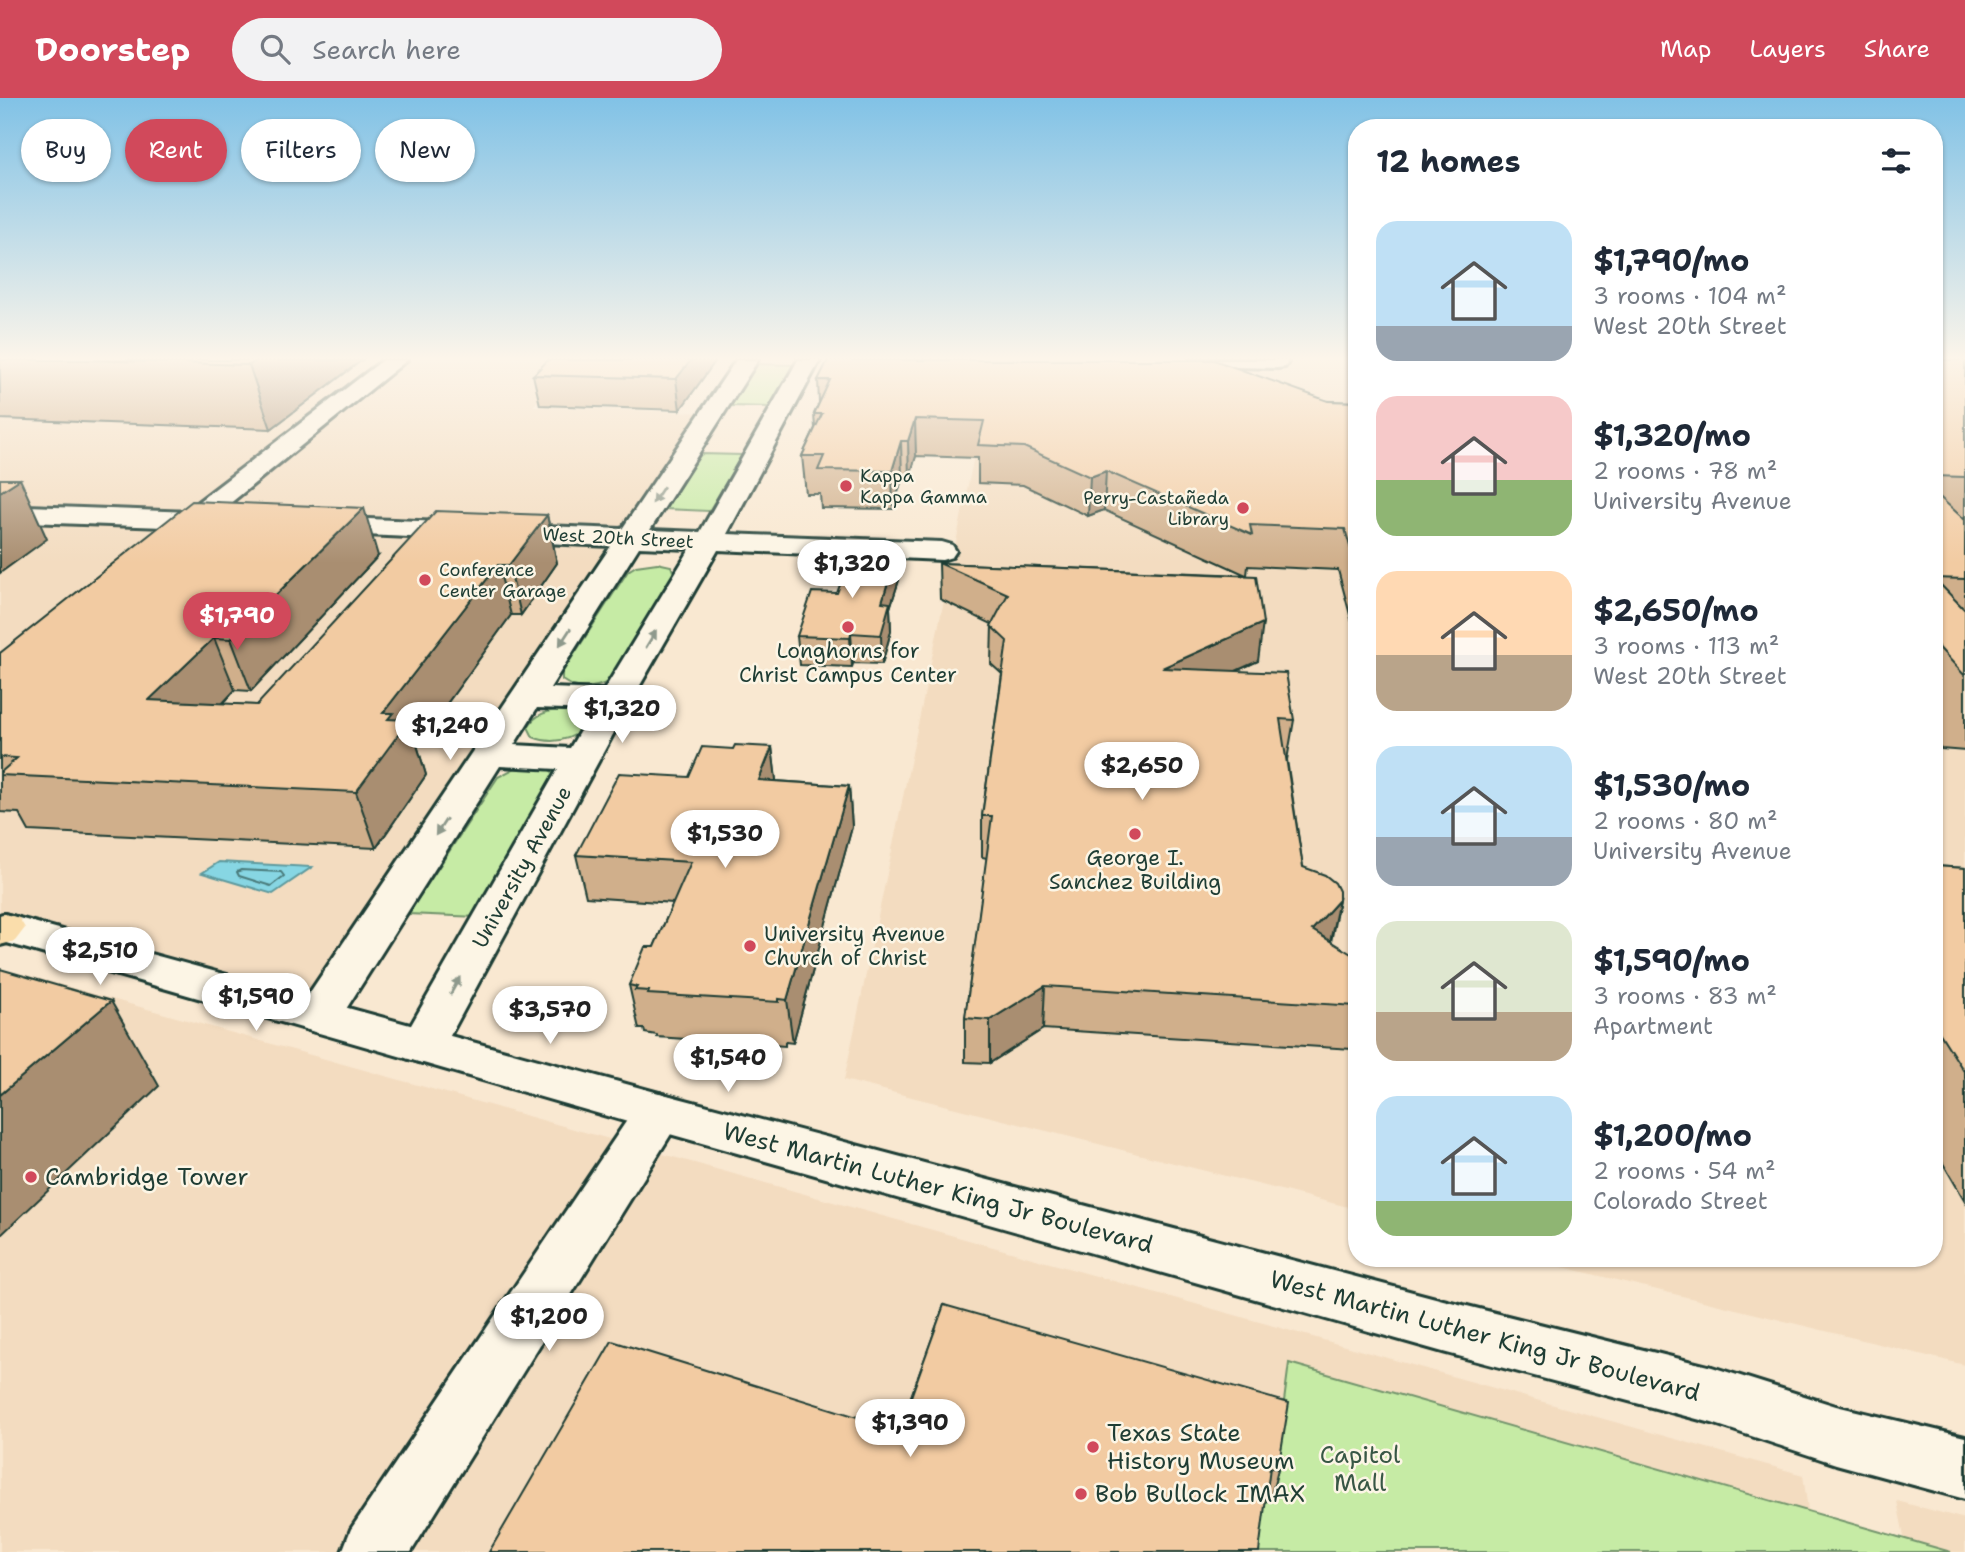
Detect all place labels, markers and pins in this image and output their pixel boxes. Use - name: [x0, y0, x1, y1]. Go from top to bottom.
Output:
- place label: Kappa Kappa Gamma: [860, 464, 987, 509]
- marker: Kappa Kappa Gamma: [838, 478, 854, 494]
- place label: Perry-Castañeda Library: [1083, 486, 1229, 531]
- marker: Perry-Castañeda Library: [1235, 500, 1251, 516]
- pin: $1,320: [795, 540, 909, 600]
- place label: Conference Center Garage: [439, 558, 566, 603]
- marker: Conference Center Garage: [417, 572, 433, 588]
- pin: $1,790: [180, 592, 294, 652]
- marker: Longhorns for Christ Campus Center: [840, 619, 856, 635]
- place label: Longhorns for Christ Campus Center: [739, 637, 957, 689]
- pin: $1,320: [565, 686, 679, 745]
- pin: $1,240: [393, 702, 507, 762]
- pin: $2,650: [1085, 742, 1199, 802]
- pin: $1,530: [668, 810, 782, 870]
- marker: George I. Sanchez Building: [1127, 826, 1143, 842]
- place label: George I. Sanchez Building: [1049, 844, 1221, 896]
- place label: University Avenue Church of Christ: [764, 920, 945, 972]
- pin: $2,510: [43, 928, 157, 987]
- marker: University Avenue Church of Christ: [742, 938, 758, 954]
- pin: $1,590: [199, 974, 313, 1033]
- pin: $3,570: [493, 986, 607, 1046]
- pin: $1,540: [671, 1034, 785, 1094]
- place label: Cambridge Tower: [45, 1161, 249, 1193]
- marker: Cambridge Tower: [23, 1169, 39, 1185]
- pin: $1,200: [492, 1294, 606, 1353]
- pin: $1,390: [853, 1400, 967, 1459]
- place label: Texas State History Museum: [1107, 1417, 1294, 1477]
- marker: Texas State History Museum: [1085, 1439, 1101, 1455]
- place label: Bob Bullock IMAX: [1095, 1478, 1305, 1510]
- marker: Bob Bullock IMAX: [1073, 1486, 1089, 1502]

